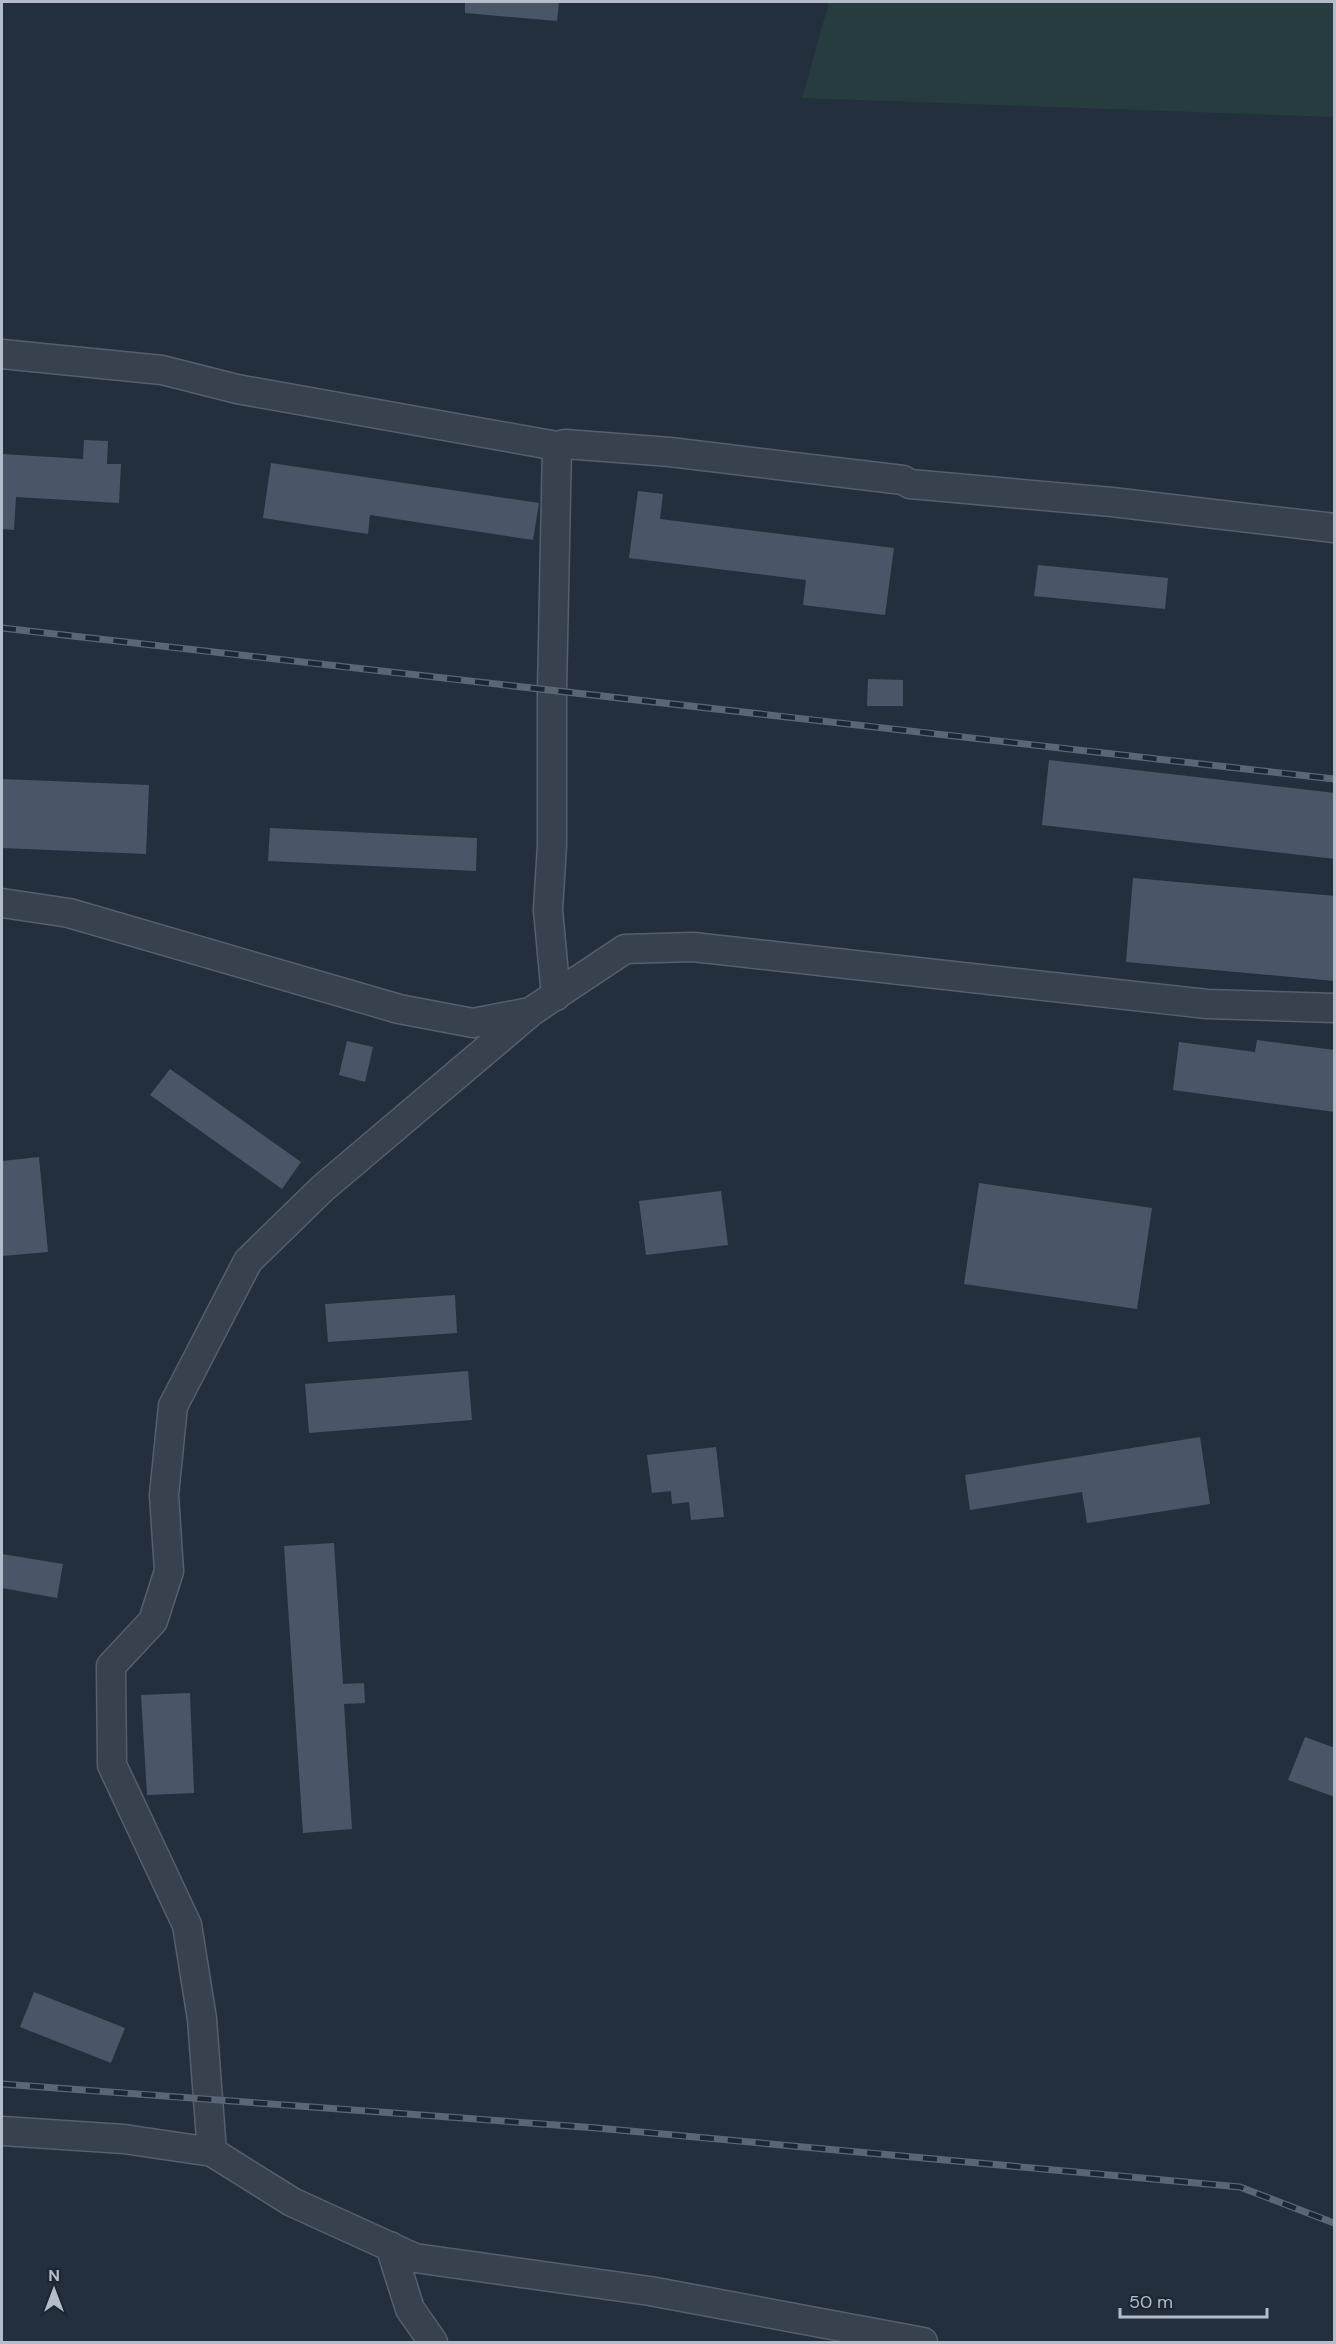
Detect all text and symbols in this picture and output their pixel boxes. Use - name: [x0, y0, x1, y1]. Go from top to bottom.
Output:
- north arrow: [24, 2260, 84, 2320]
- text: N: [48, 2265, 60, 2286]
- scale bar: [1120, 2281, 1267, 2319]
- text: 50 m: [1129, 2290, 1173, 2314]

